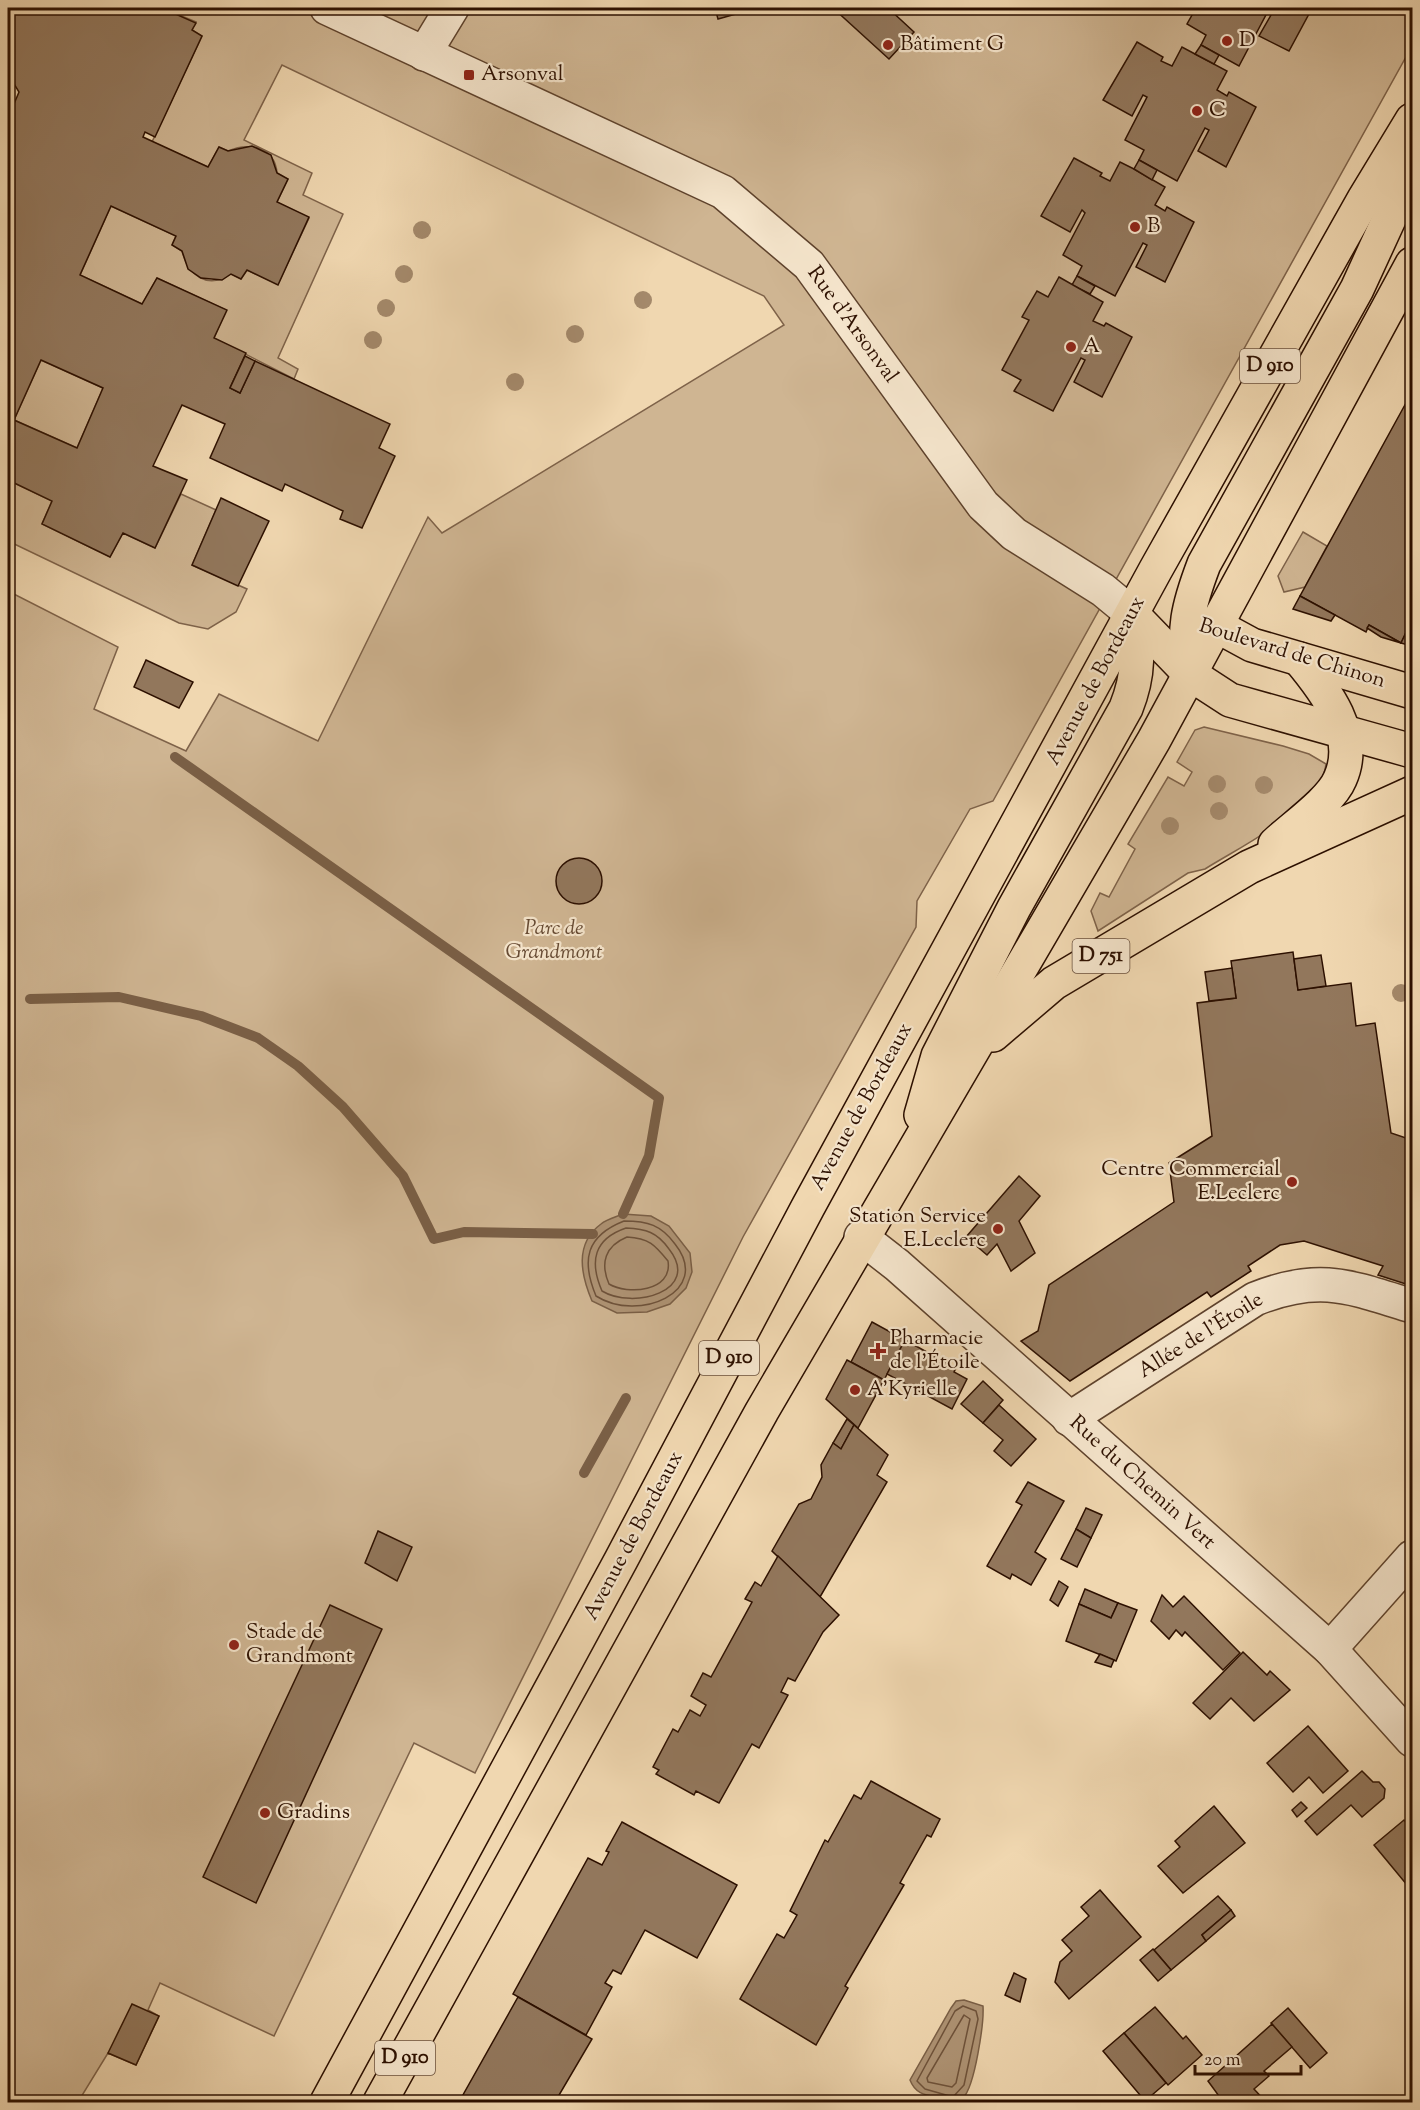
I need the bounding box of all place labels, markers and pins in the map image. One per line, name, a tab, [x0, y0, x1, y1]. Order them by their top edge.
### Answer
place label: D	[1239, 26, 1256, 56]
place label: Bâtiment G	[900, 30, 1004, 60]
marker: D	[1220, 34, 1234, 48]
marker: Bâtiment G	[881, 38, 895, 52]
place label: Arsonval	[481, 60, 564, 90]
marker: Arsonval	[462, 68, 476, 82]
place label: C	[1209, 96, 1226, 126]
marker: C	[1190, 104, 1204, 118]
place label: B	[1147, 212, 1160, 242]
marker: B	[1128, 220, 1142, 234]
place label: A	[1083, 332, 1100, 362]
marker: A	[1064, 340, 1078, 354]
place label: Centre Commercial E.Leclerc	[1101, 1155, 1280, 1209]
marker: Centre Commercial E.Leclerc	[1285, 1175, 1299, 1189]
place label: Station Service E.Leclerc	[849, 1202, 986, 1256]
marker: Station Service E.Leclerc	[991, 1222, 1005, 1236]
place label: Pharmacie de l'Étoile	[890, 1324, 983, 1378]
marker: Pharmacie de l'Étoile	[871, 1344, 885, 1358]
place label: A'Kyrielle	[867, 1375, 957, 1405]
marker: A'Kyrielle	[848, 1383, 862, 1397]
place label: Stade de Grandmont	[246, 1618, 353, 1672]
marker: Stade de Grandmont	[227, 1638, 241, 1652]
place label: Gradins	[277, 1798, 350, 1828]
marker: Gradins	[258, 1806, 272, 1820]

